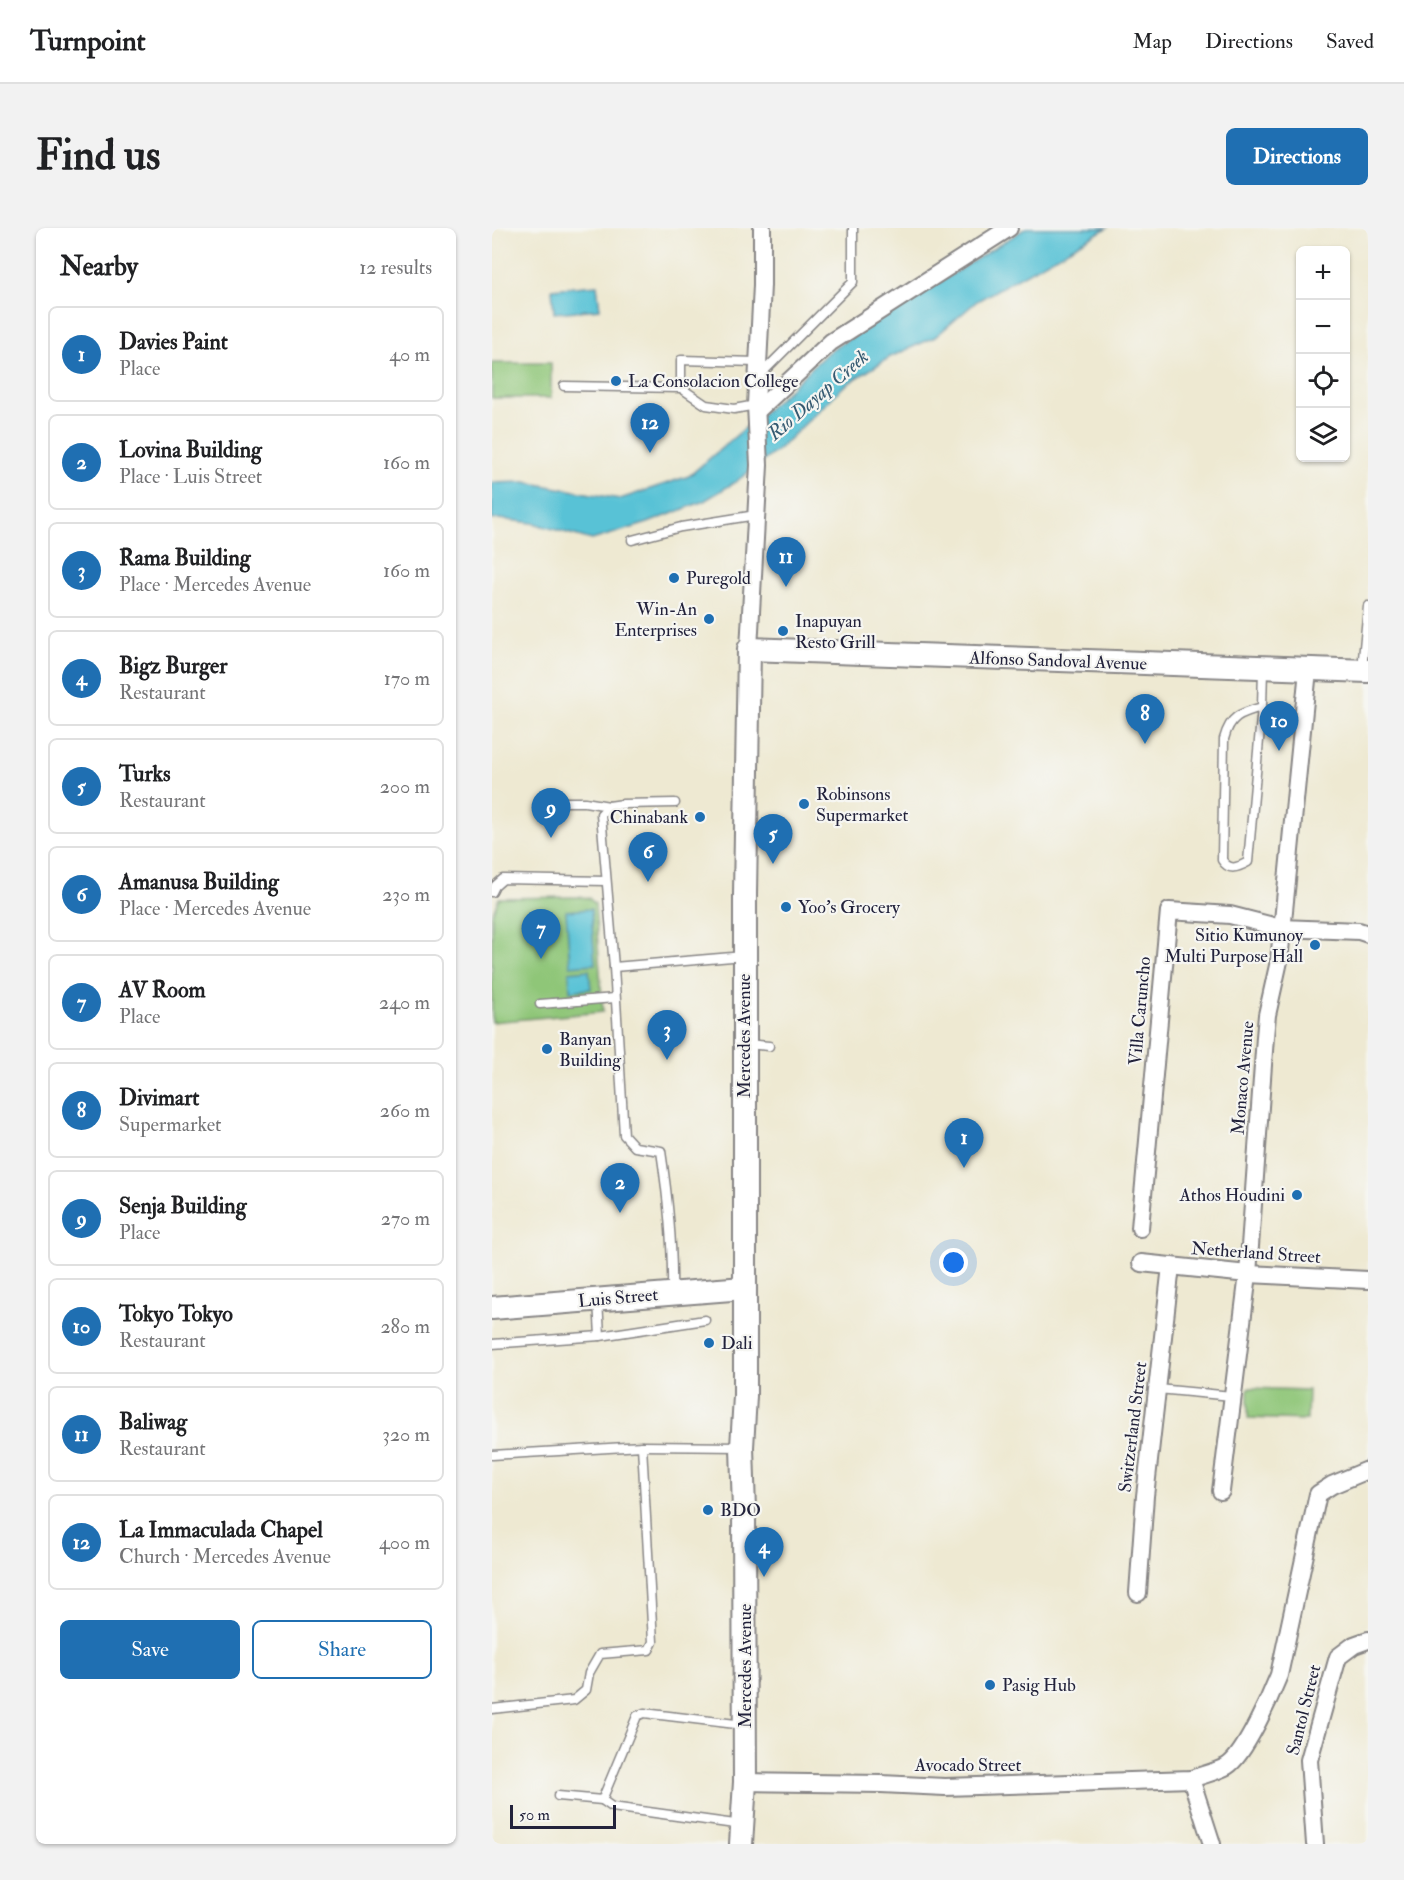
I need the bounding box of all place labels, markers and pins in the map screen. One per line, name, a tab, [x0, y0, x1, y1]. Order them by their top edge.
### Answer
place label: La Consolacion College	[628, 370, 799, 393]
marker: La Consolacion College	[609, 374, 623, 388]
pin: 12	[630, 404, 670, 453]
pin: 11	[766, 538, 806, 587]
place label: Puregold	[686, 567, 751, 590]
marker: Puregold	[667, 571, 681, 585]
place label: Win-An Enterprises	[614, 598, 697, 642]
place label: Inapuyan Resto Grill	[795, 610, 876, 654]
marker: Win-An Enterprises	[702, 612, 716, 626]
marker: Inapuyan Resto Grill	[776, 624, 790, 638]
pin: 8	[1126, 694, 1164, 744]
pin: 10	[1260, 702, 1298, 751]
place label: Robinsons Supermarket	[816, 783, 908, 827]
pin: 9	[532, 788, 570, 838]
marker: Robinsons Supermarket	[797, 797, 811, 811]
place label: Chinabank	[610, 806, 688, 829]
marker: Chinabank	[693, 810, 707, 824]
pin: 5	[754, 814, 792, 864]
pin: 6	[628, 832, 668, 882]
place label: Yoo's Grocery	[798, 896, 901, 919]
marker: Yoo's Grocery	[779, 900, 793, 914]
pin: 7	[521, 910, 560, 959]
place label: Sitio Kumunoy Multi Purpose Hall	[1164, 924, 1304, 968]
marker: Sitio Kumunoy Multi Purpose Hall	[1308, 938, 1322, 952]
pin: 3	[648, 1010, 687, 1060]
place label: Banyan Building	[559, 1028, 622, 1072]
marker: Banyan Building	[540, 1042, 554, 1056]
pin: 1	[944, 1118, 984, 1168]
pin: 2	[600, 1164, 640, 1213]
place label: Athos Houdini	[1178, 1184, 1285, 1207]
marker: Athos Houdini	[1290, 1188, 1304, 1202]
place label: Dali	[721, 1332, 753, 1355]
marker: Dali	[702, 1336, 716, 1350]
place label: BDO	[720, 1499, 761, 1522]
marker: BDO	[701, 1503, 715, 1517]
pin: 4	[744, 1528, 784, 1577]
place label: Pasig Hub	[1002, 1674, 1076, 1697]
marker: Pasig Hub	[983, 1678, 997, 1692]

